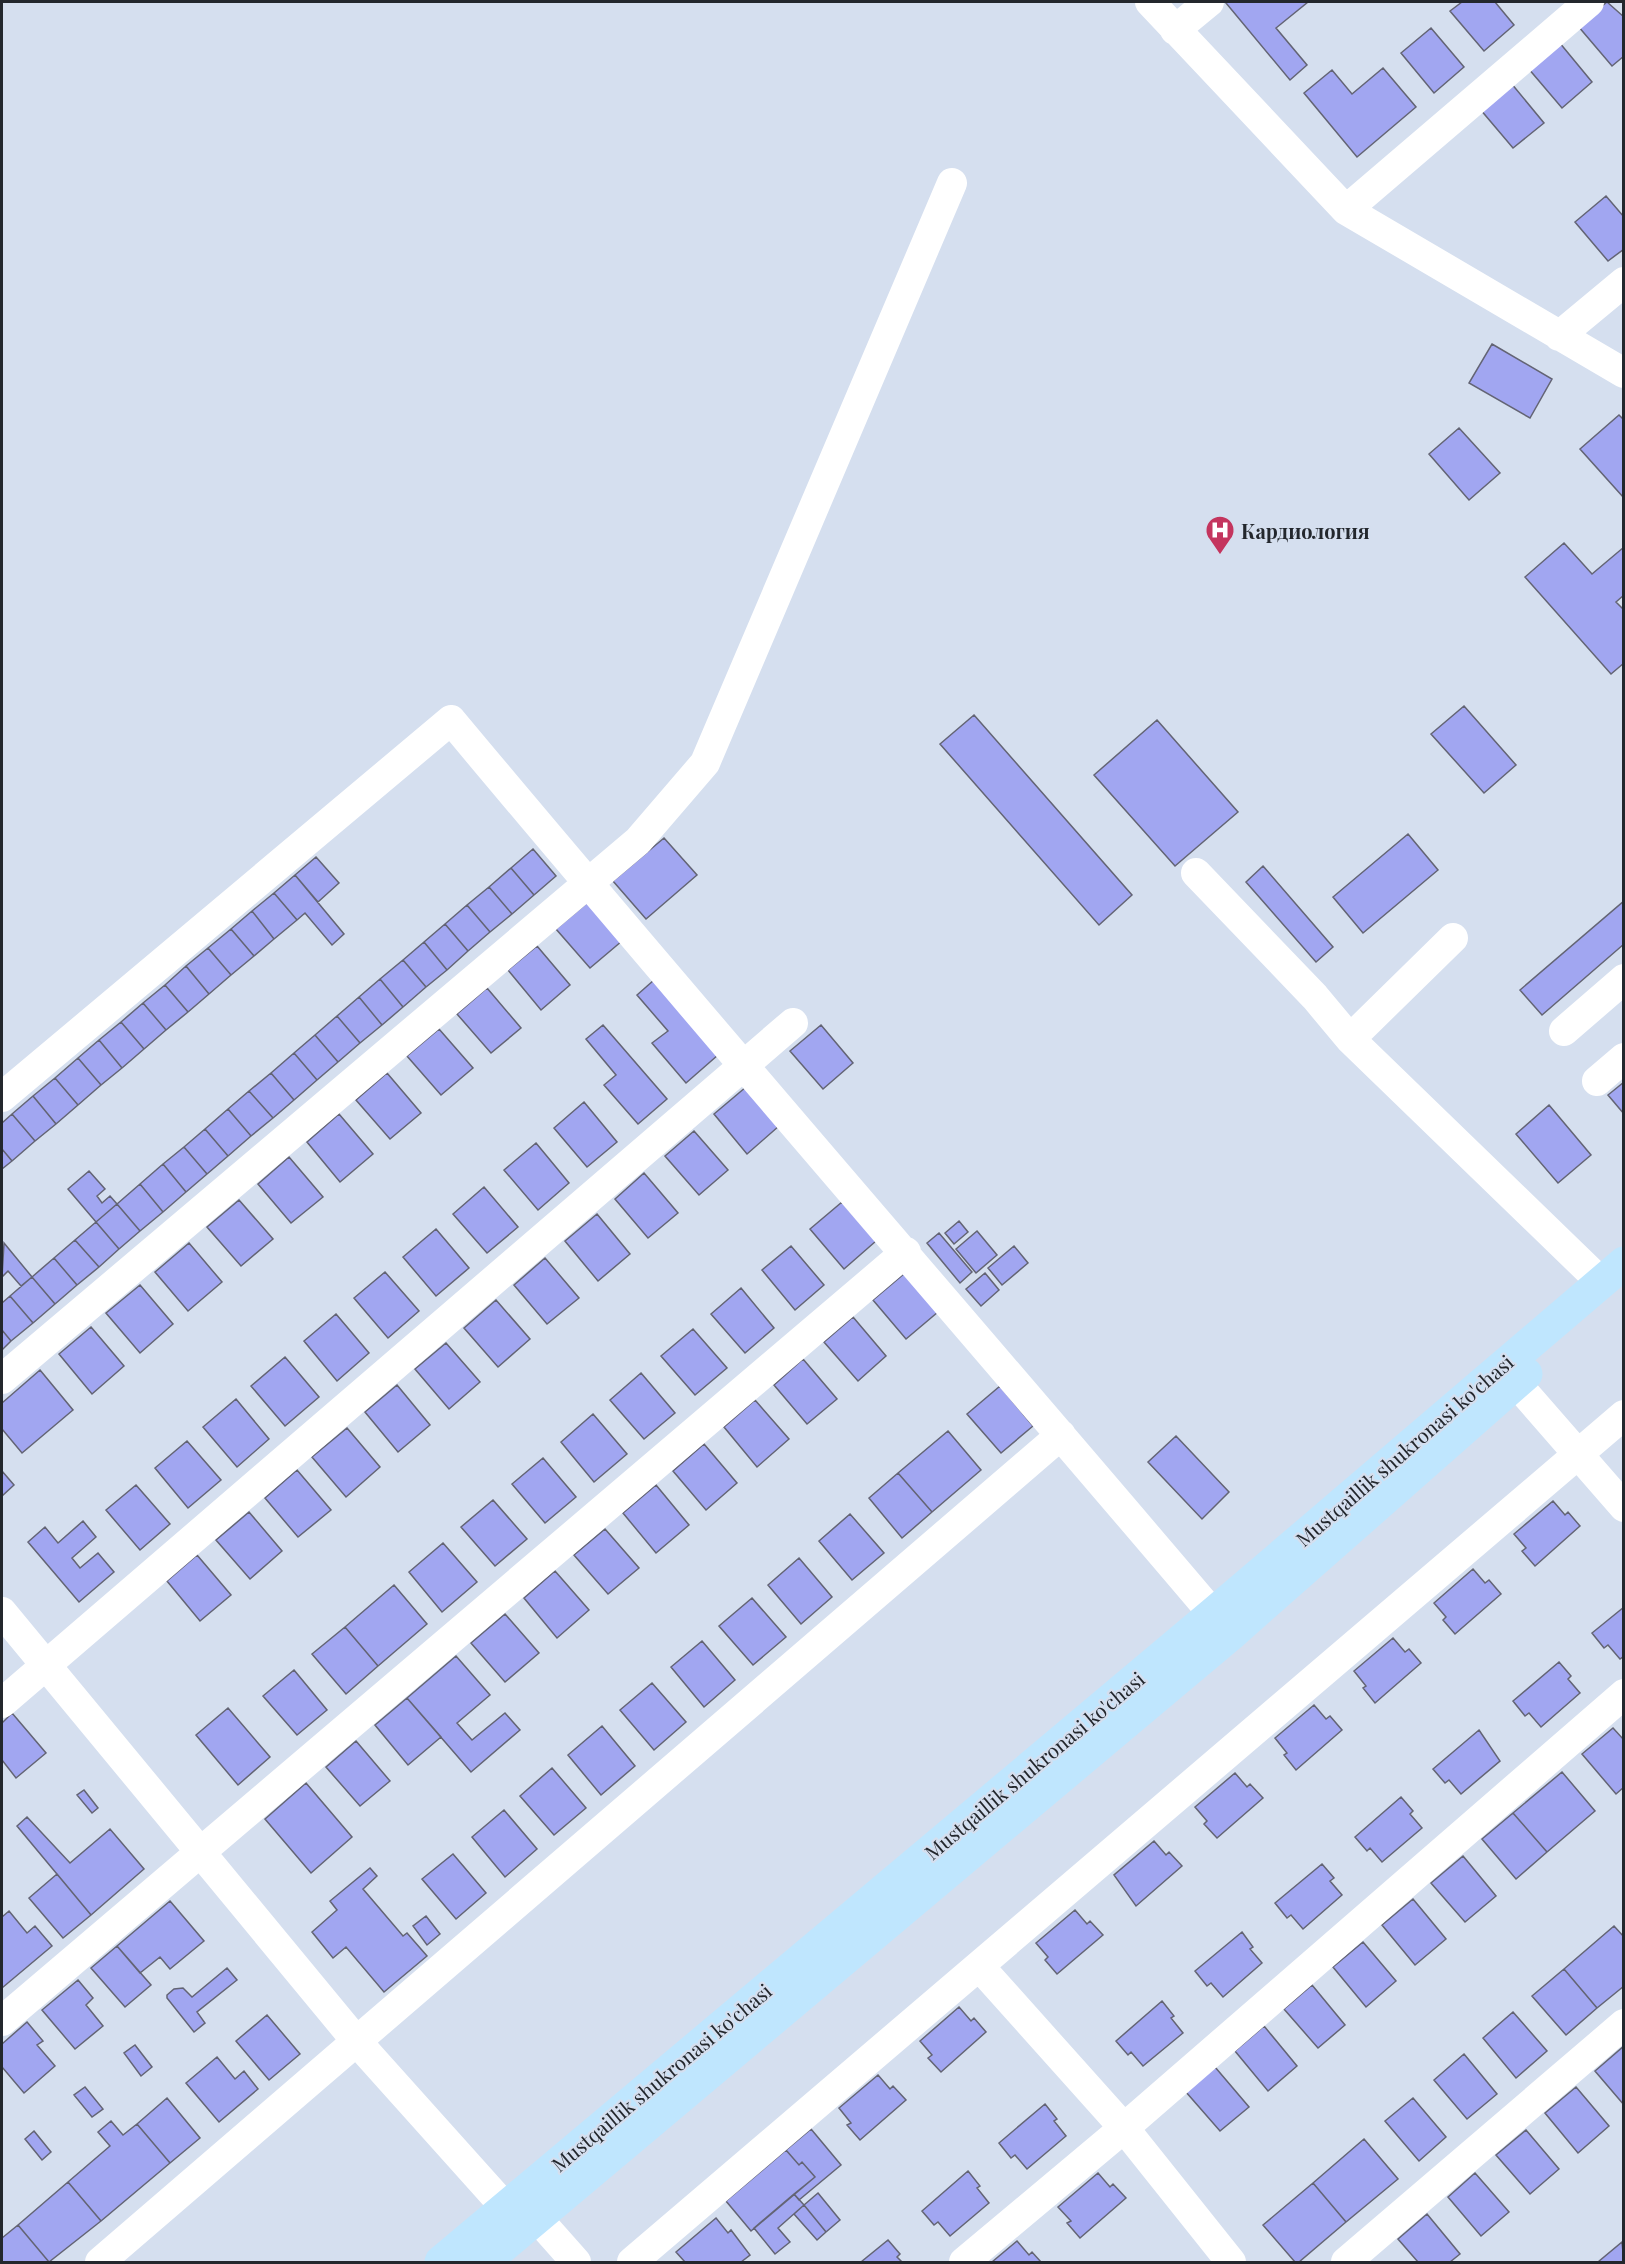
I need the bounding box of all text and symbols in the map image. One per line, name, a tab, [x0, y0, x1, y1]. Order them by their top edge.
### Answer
hospital icon: Кардиология	[1204, 514, 1236, 556]
place label: Кардиология	[1241, 517, 1370, 544]
street label: Mustqaillik shukronasi ko'chasi	[1290, 1348, 1518, 1552]
street label: Mustqaillik shukronasi ko'chasi	[918, 1665, 1150, 1865]
street label: Mustqaillik shukronasi ko'chasi	[545, 1977, 777, 2177]

